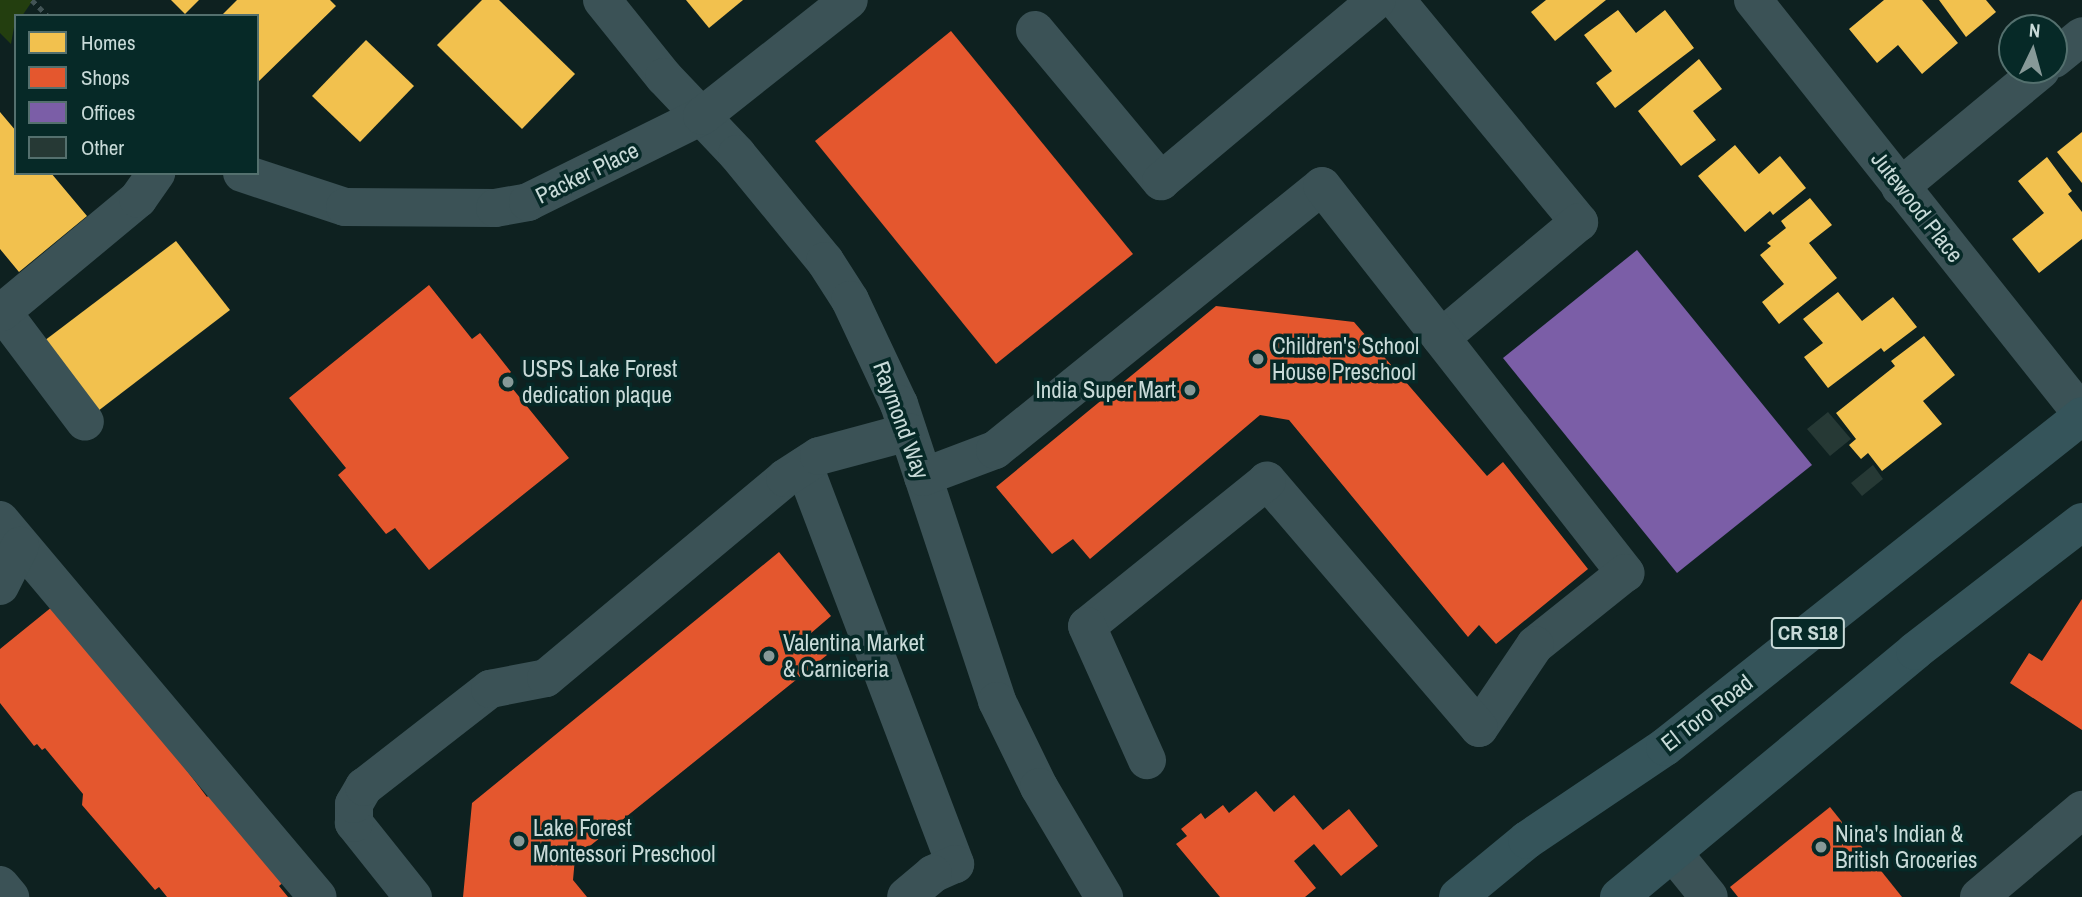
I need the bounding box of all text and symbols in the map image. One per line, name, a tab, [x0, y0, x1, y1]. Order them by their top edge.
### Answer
legend	[14, 14, 259, 175]
north arrow	[1998, 14, 2068, 84]
text: N	[2028, 17, 2041, 44]
text: Homes	[81, 28, 136, 57]
text: Shops	[81, 63, 130, 92]
text: Offices	[81, 98, 135, 127]
text: Other	[81, 133, 124, 162]
street label: Packer Place	[531, 136, 643, 210]
street label: Jutewood Place	[1865, 146, 1969, 268]
place label: Children's School House Preschool	[1272, 332, 1419, 386]
marker: Children's School House Preschool	[1250, 351, 1266, 367]
place label: USPS Lake Forest dedication plaque	[522, 355, 677, 409]
street label: Raymond Way	[867, 357, 935, 483]
marker: USPS Lake Forest dedication plaque	[500, 374, 516, 390]
place label: India Super Mart	[1036, 376, 1176, 404]
marker: India Super Mart	[1182, 382, 1198, 398]
road number: CR S18	[1770, 616, 1846, 650]
place label: Valentina Market & Carniceria	[783, 629, 924, 683]
marker: Valentina Market & Carniceria	[761, 648, 777, 664]
street label: El Toro Road	[1656, 669, 1758, 757]
place label: Lake Forest Montessori Preschool	[533, 814, 715, 868]
place label: Nina's Indian & British Groceries	[1835, 820, 1978, 874]
marker: Lake Forest Montessori Preschool	[511, 833, 527, 849]
marker: Nina's Indian & British Groceries	[1813, 839, 1829, 855]

